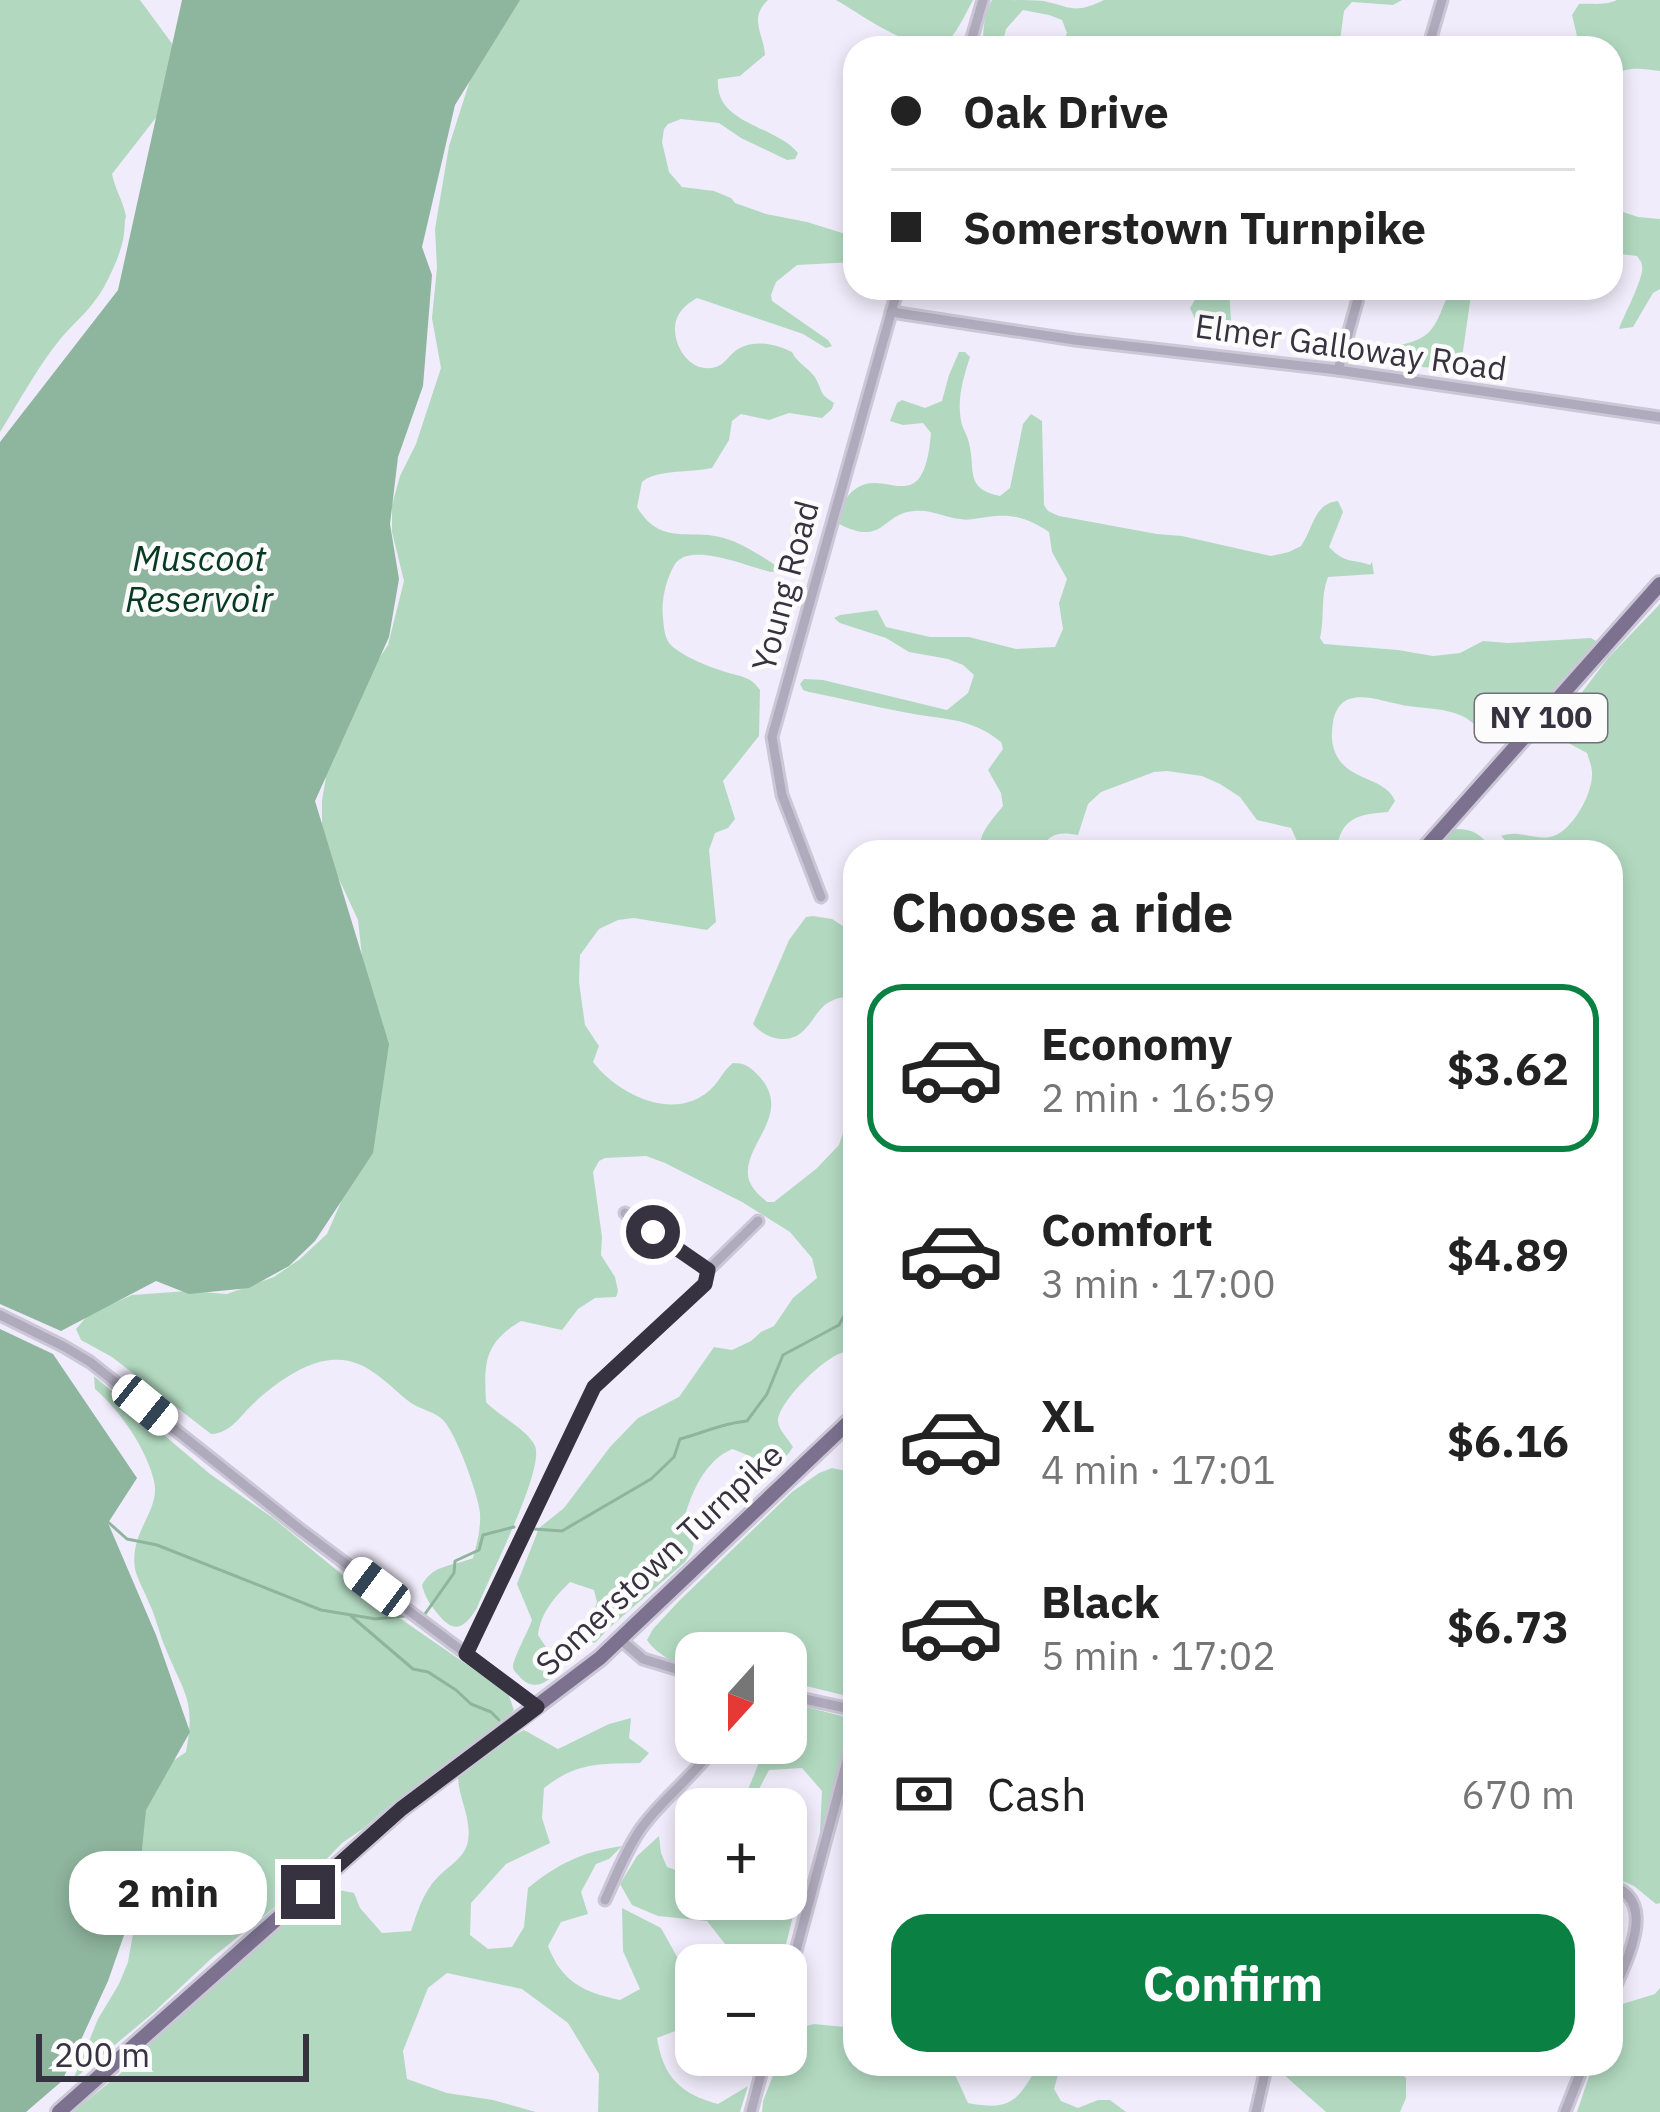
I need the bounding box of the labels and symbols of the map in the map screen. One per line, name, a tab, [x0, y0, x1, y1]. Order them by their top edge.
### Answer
street label: Elmer Galloway Road	[1192, 303, 1510, 390]
street label: Young Road	[741, 496, 828, 676]
water label: Muscoot Reservoir	[125, 534, 274, 622]
road number: NY 100	[1475, 694, 1607, 742]
route start	[626, 1205, 680, 1259]
car	[106, 1368, 184, 1442]
street label: Somerstown Turnpike	[526, 1433, 792, 1685]
car	[337, 1551, 417, 1623]
north arrow	[675, 1632, 807, 1764]
callout: 2 min	[68, 1850, 266, 1934]
route end	[281, 1865, 335, 1919]
scale bar	[36, 2028, 309, 2081]

